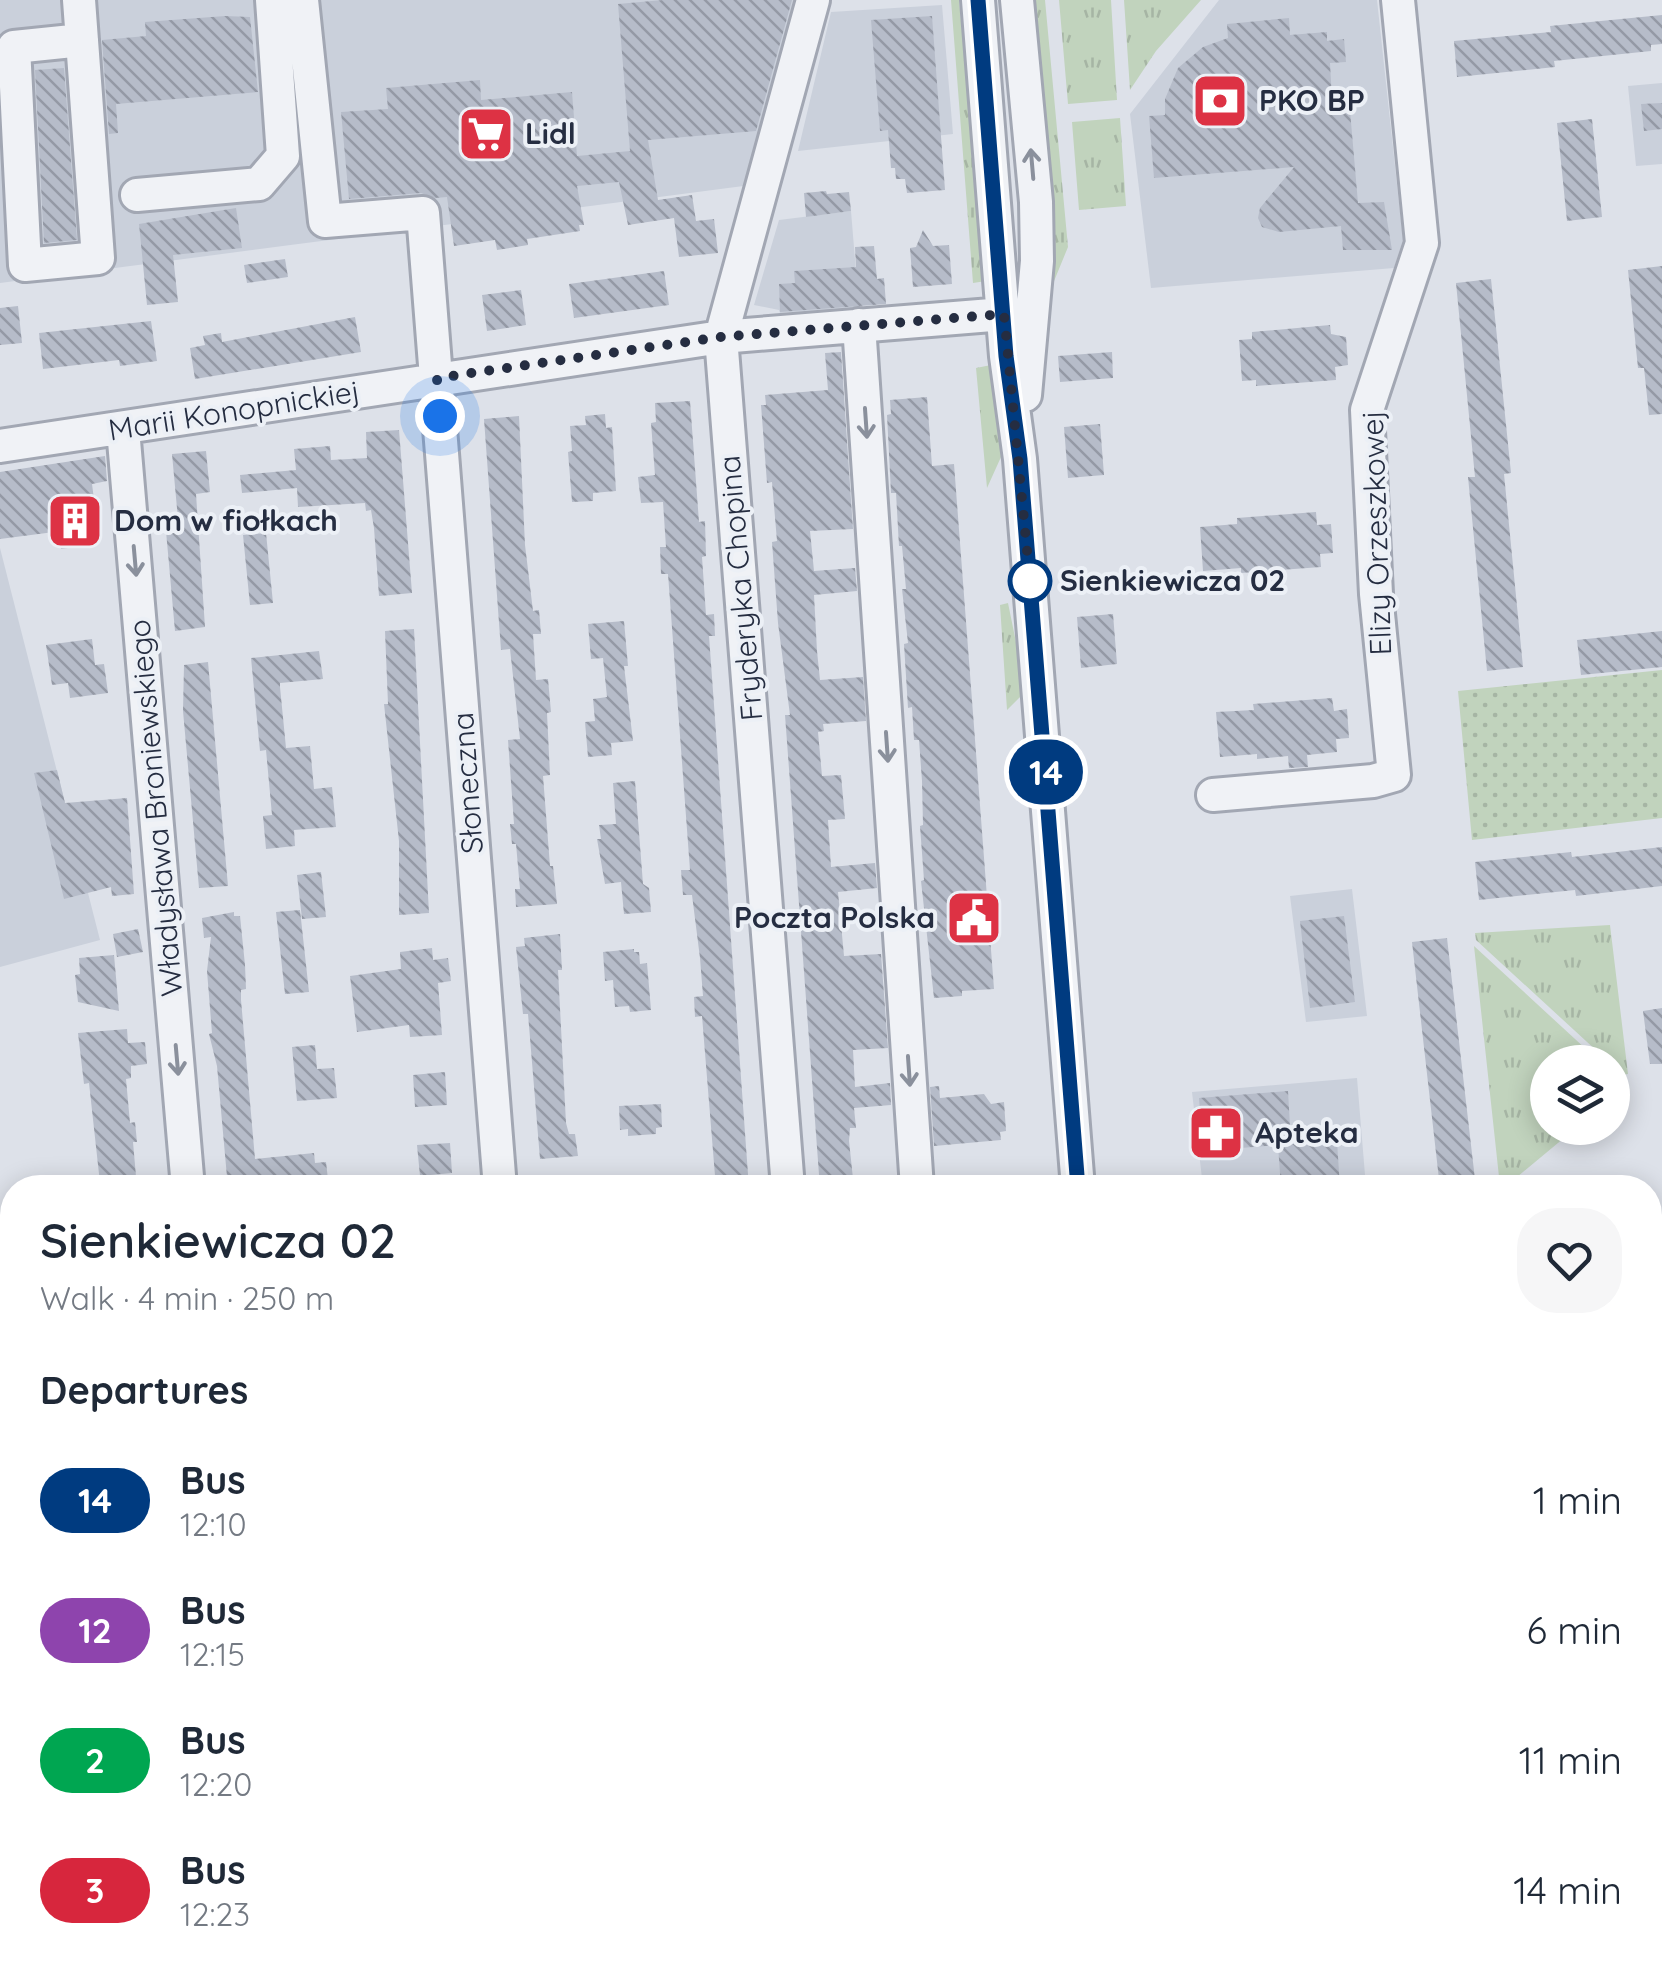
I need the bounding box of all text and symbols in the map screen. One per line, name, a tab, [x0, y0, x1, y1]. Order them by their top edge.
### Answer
bank icon: PKO BP	[1190, 71, 1250, 131]
place label: PKO BP	[1259, 81, 1365, 119]
supermarket icon: Lidl	[456, 104, 516, 164]
place label: Lidl	[525, 114, 576, 152]
one-way arrow	[1023, 149, 1042, 181]
street label: Marii Konopnickiej	[106, 371, 362, 449]
your location	[415, 391, 465, 441]
one-way arrow	[857, 406, 876, 438]
street label: Elizy Orzeszkowej	[1353, 410, 1399, 656]
street label: Fryderyka Chopina	[709, 454, 771, 722]
building icon: Dom w fiołkach	[45, 491, 105, 551]
place label: Dom w fiołkach	[114, 501, 338, 539]
one-way arrow	[125, 545, 144, 577]
marker: Sienkiewicza 02	[1009, 560, 1051, 602]
place label: Sienkiewicza 02	[1060, 561, 1285, 599]
street label: Władysława Broniewskiego	[120, 618, 190, 998]
street label: Słoneczna	[443, 711, 491, 855]
one-way arrow	[878, 730, 897, 762]
line badge: 14	[1001, 740, 1091, 804]
text: 14	[1029, 750, 1063, 794]
public building icon: Poczta Polska	[944, 888, 1004, 948]
place label: Poczta Polska	[734, 898, 935, 936]
one-way arrow	[167, 1043, 186, 1075]
map controls	[1530, 1045, 1630, 1145]
button: layers	[1530, 1045, 1630, 1145]
one-way arrow	[900, 1055, 919, 1087]
pharmacy icon: Apteka	[1186, 1103, 1246, 1163]
place label: Apteka	[1255, 1113, 1359, 1151]
button: heart	[1517, 1208, 1622, 1313]
text: Sienkiewicza 02	[40, 1210, 396, 1270]
text: Walk · 4 min · 250 m	[40, 1278, 334, 1318]
text: Departures	[40, 1366, 248, 1414]
text: Bus	[180, 1456, 246, 1504]
text: 1 min	[1533, 1476, 1622, 1524]
text: 14	[78, 1478, 112, 1522]
text: 12:10	[180, 1504, 246, 1544]
text: Bus	[180, 1586, 246, 1634]
text: 6 min	[1526, 1606, 1622, 1654]
text: 12	[78, 1608, 112, 1652]
text: 12:15	[180, 1634, 245, 1674]
text: Bus	[180, 1716, 246, 1764]
text: 11 min	[1519, 1736, 1622, 1784]
text: 2	[85, 1738, 105, 1782]
text: 12:20	[180, 1764, 252, 1804]
text: Bus	[180, 1846, 246, 1894]
text: 14 min	[1513, 1866, 1622, 1914]
text: 3	[86, 1868, 104, 1912]
text: 12:23	[180, 1894, 250, 1934]

